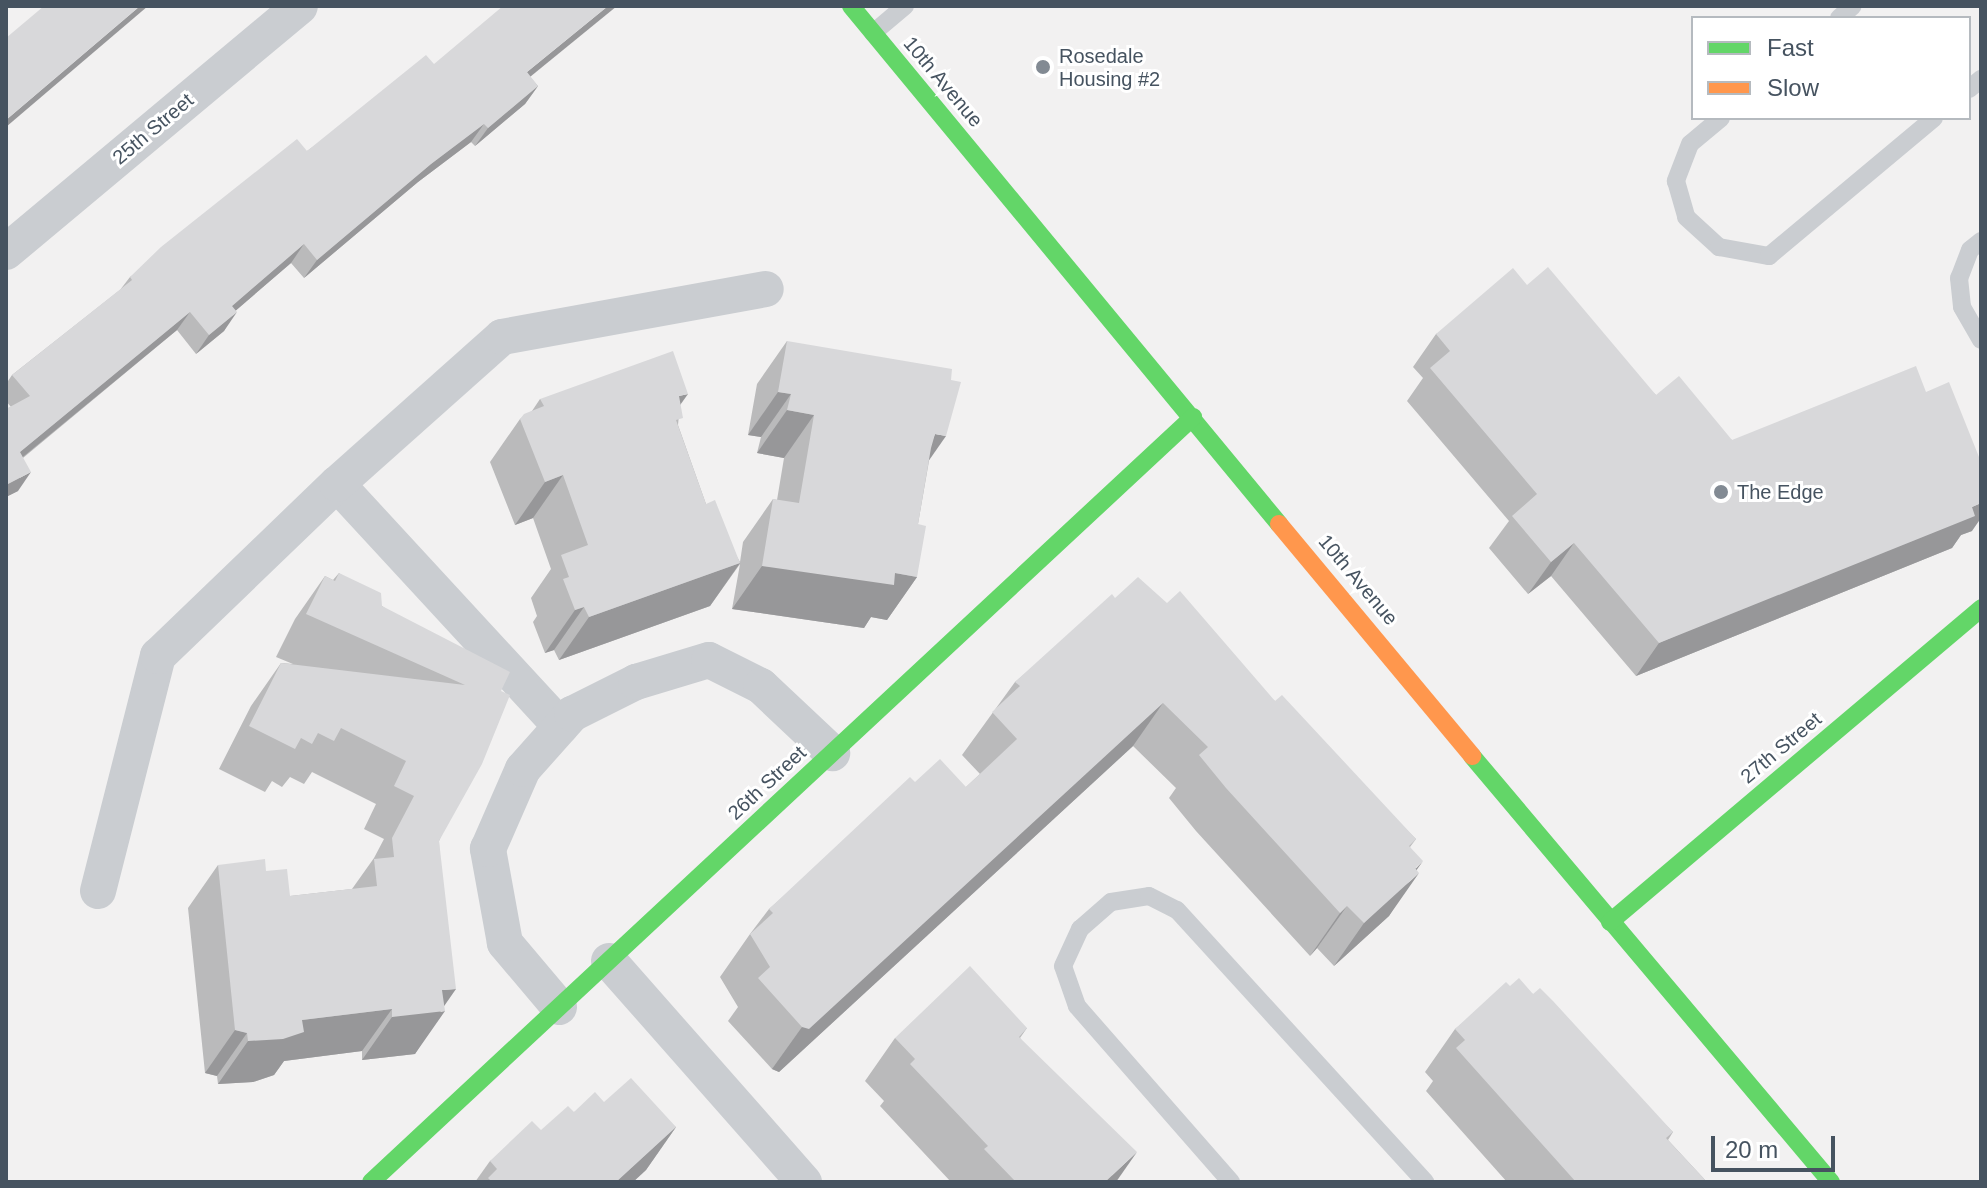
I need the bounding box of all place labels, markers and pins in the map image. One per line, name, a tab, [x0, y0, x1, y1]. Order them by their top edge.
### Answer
place label: Rosedale Housing #2	[1059, 44, 1160, 91]
marker: Rosedale Housing #2	[1034, 58, 1052, 76]
place label: The Edge	[1737, 480, 1824, 504]
marker: The Edge	[1712, 483, 1730, 501]

